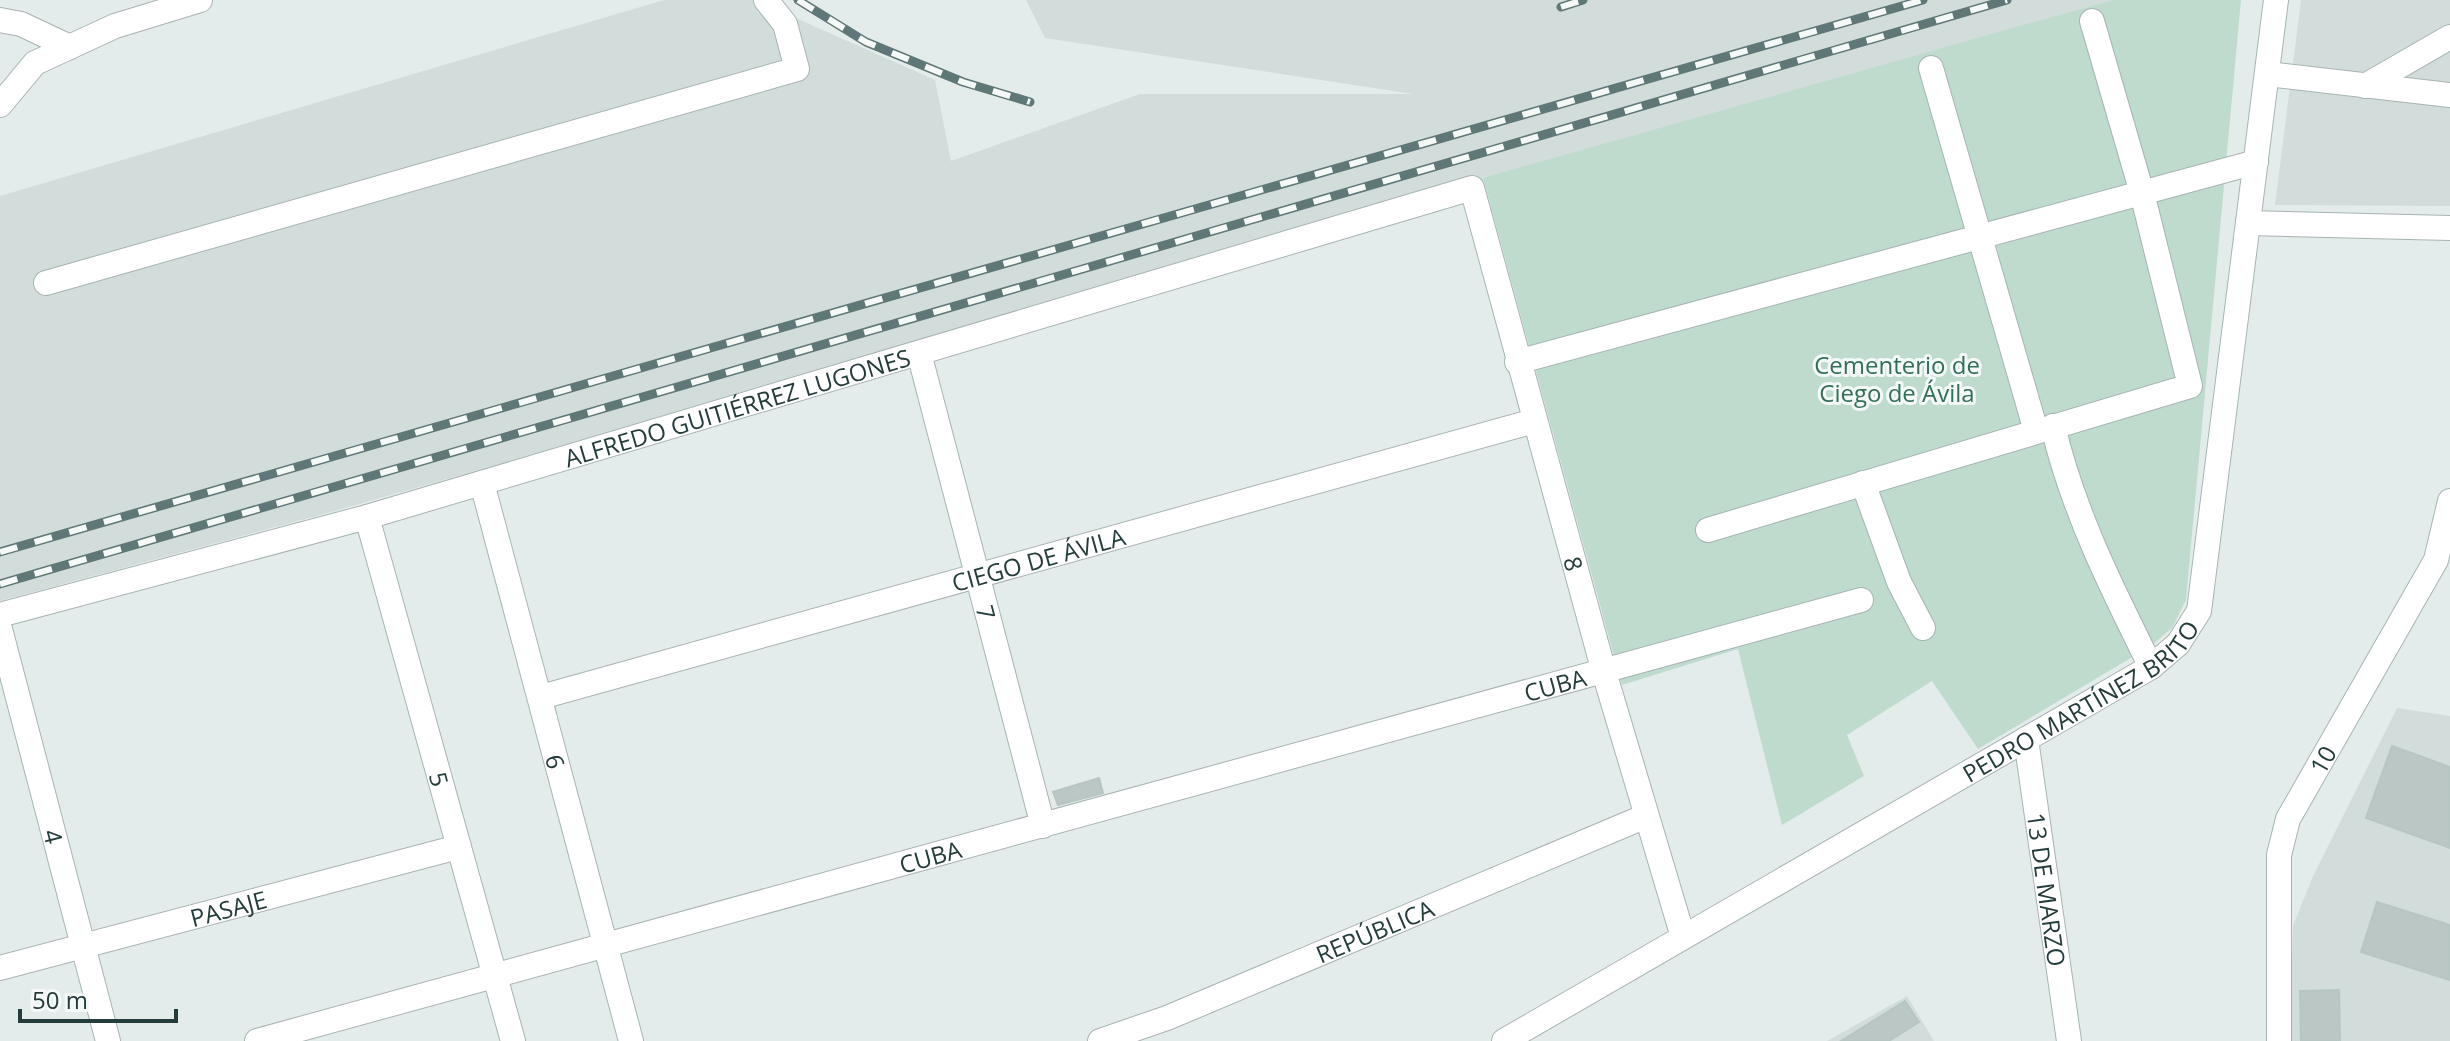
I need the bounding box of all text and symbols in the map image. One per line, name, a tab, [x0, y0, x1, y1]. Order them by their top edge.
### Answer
street label: ALFREDO GUITIÉRREZ LUGONES	[560, 340, 914, 474]
park label: Cementerio de Ciego de Ávila	[1814, 348, 1980, 409]
street label: CIEGO DE ÁVILA	[948, 519, 1129, 599]
street label: 8	[1557, 553, 1592, 574]
street label: 7	[969, 601, 1005, 623]
street label: PEDRO MARTÍNEZ BRITO	[1956, 614, 2206, 789]
street label: CUBA	[1520, 660, 1591, 708]
street label: 10	[2301, 739, 2343, 779]
street label: 6	[539, 750, 574, 772]
street label: 5	[422, 768, 458, 790]
street label: 13 DE MARZO	[2020, 811, 2075, 968]
street label: 4	[37, 825, 72, 847]
street label: CUBA	[895, 831, 966, 880]
street label: PASAJE	[186, 882, 270, 934]
street label: REPÚBLICA	[1310, 891, 1439, 970]
scale bar	[20, 973, 176, 1023]
text: 50 m	[32, 983, 88, 1016]

